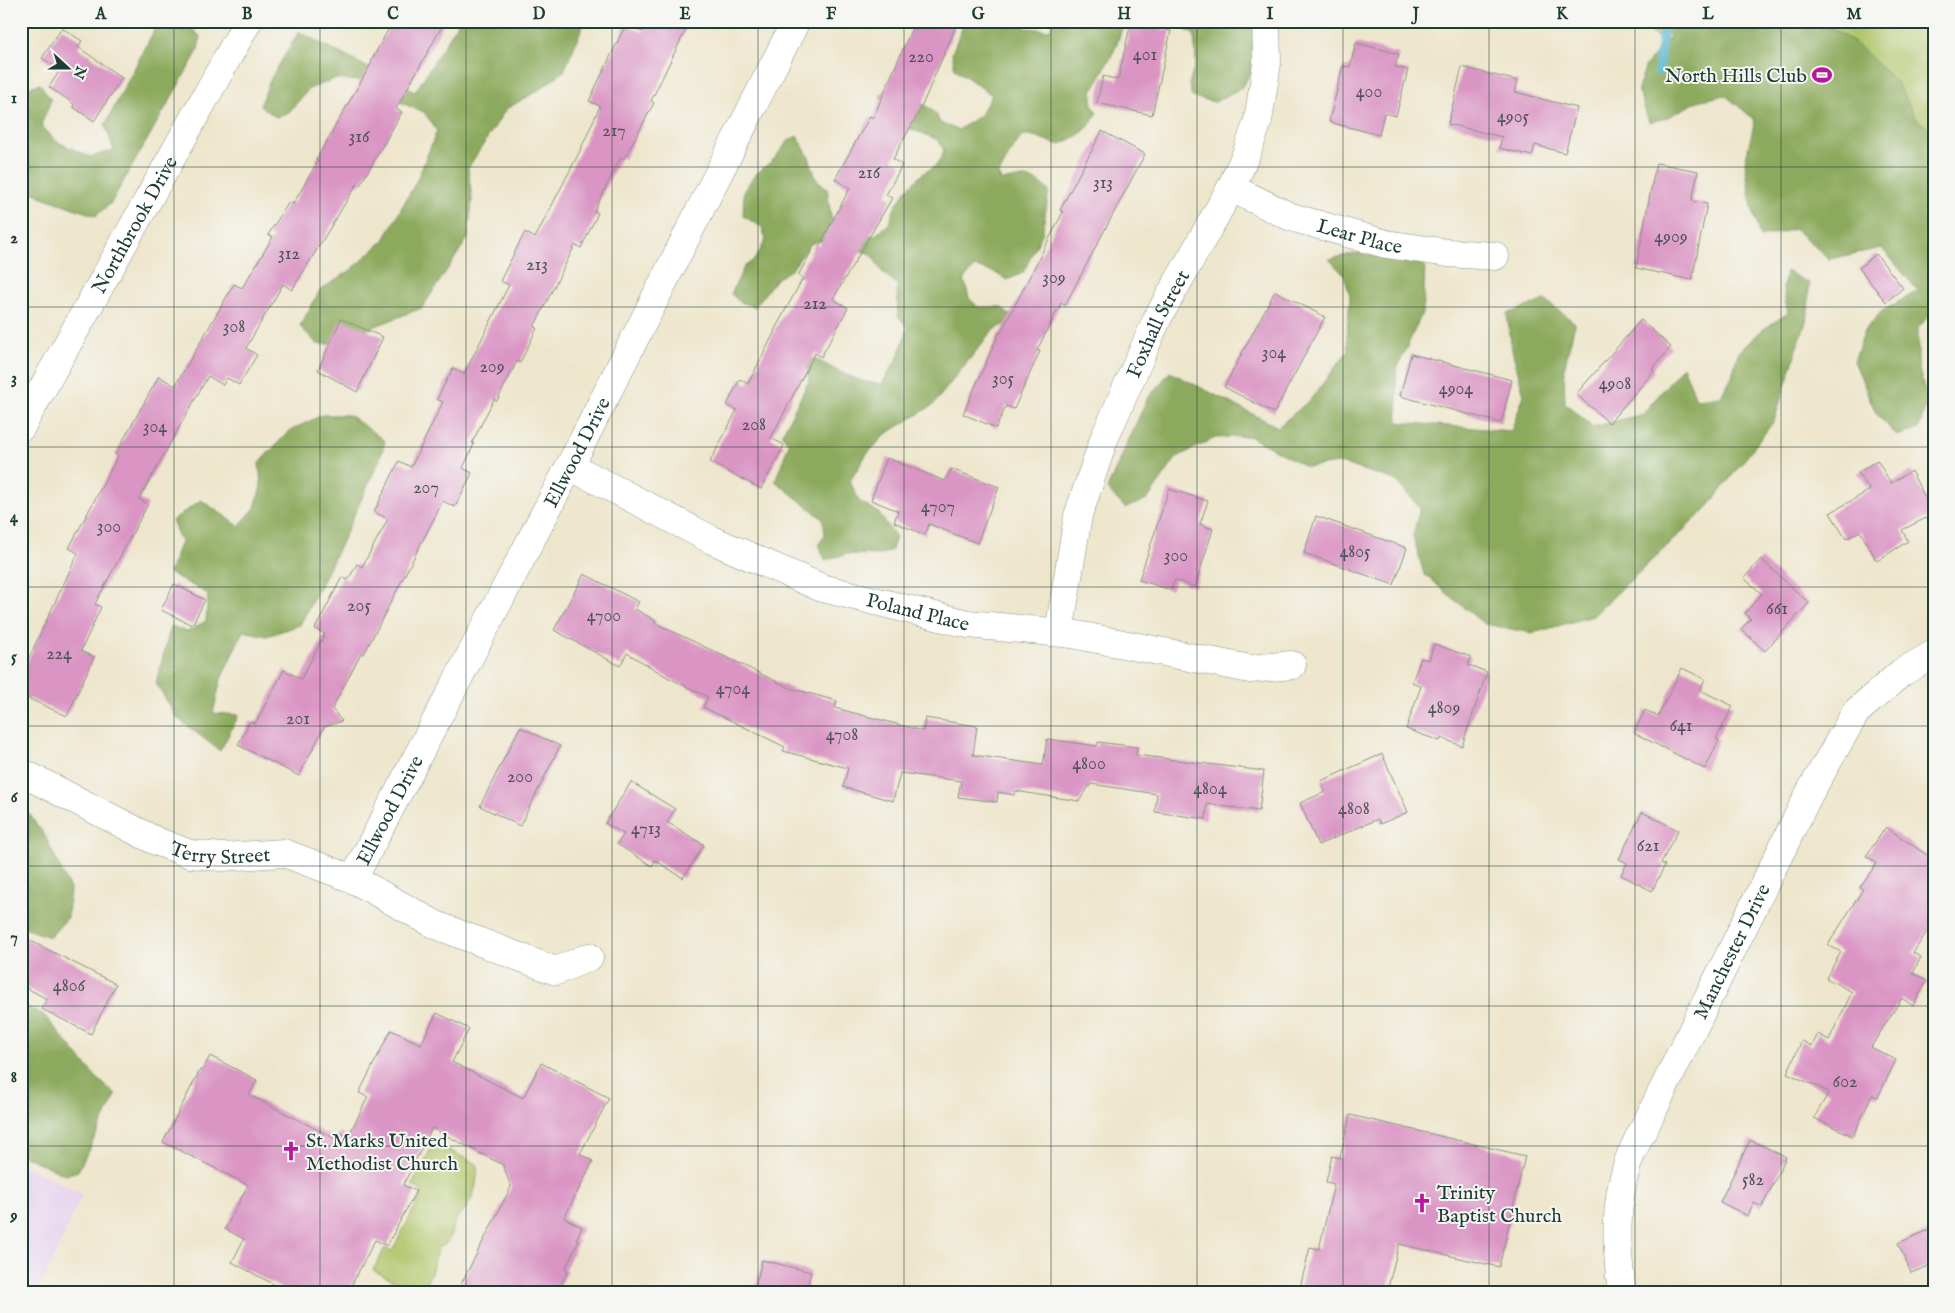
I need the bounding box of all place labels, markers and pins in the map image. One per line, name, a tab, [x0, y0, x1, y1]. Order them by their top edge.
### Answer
place label: North Hills Club	[1665, 64, 1807, 89]
sports icon: North Hills Club	[1811, 64, 1833, 86]
place label: St. Marks United Methodist Church	[306, 1129, 458, 1177]
church icon: St. Marks United Methodist Church	[280, 1140, 302, 1162]
place label: Trinity Baptist Church	[1437, 1181, 1562, 1229]
church icon: Trinity Baptist Church	[1411, 1192, 1433, 1214]

